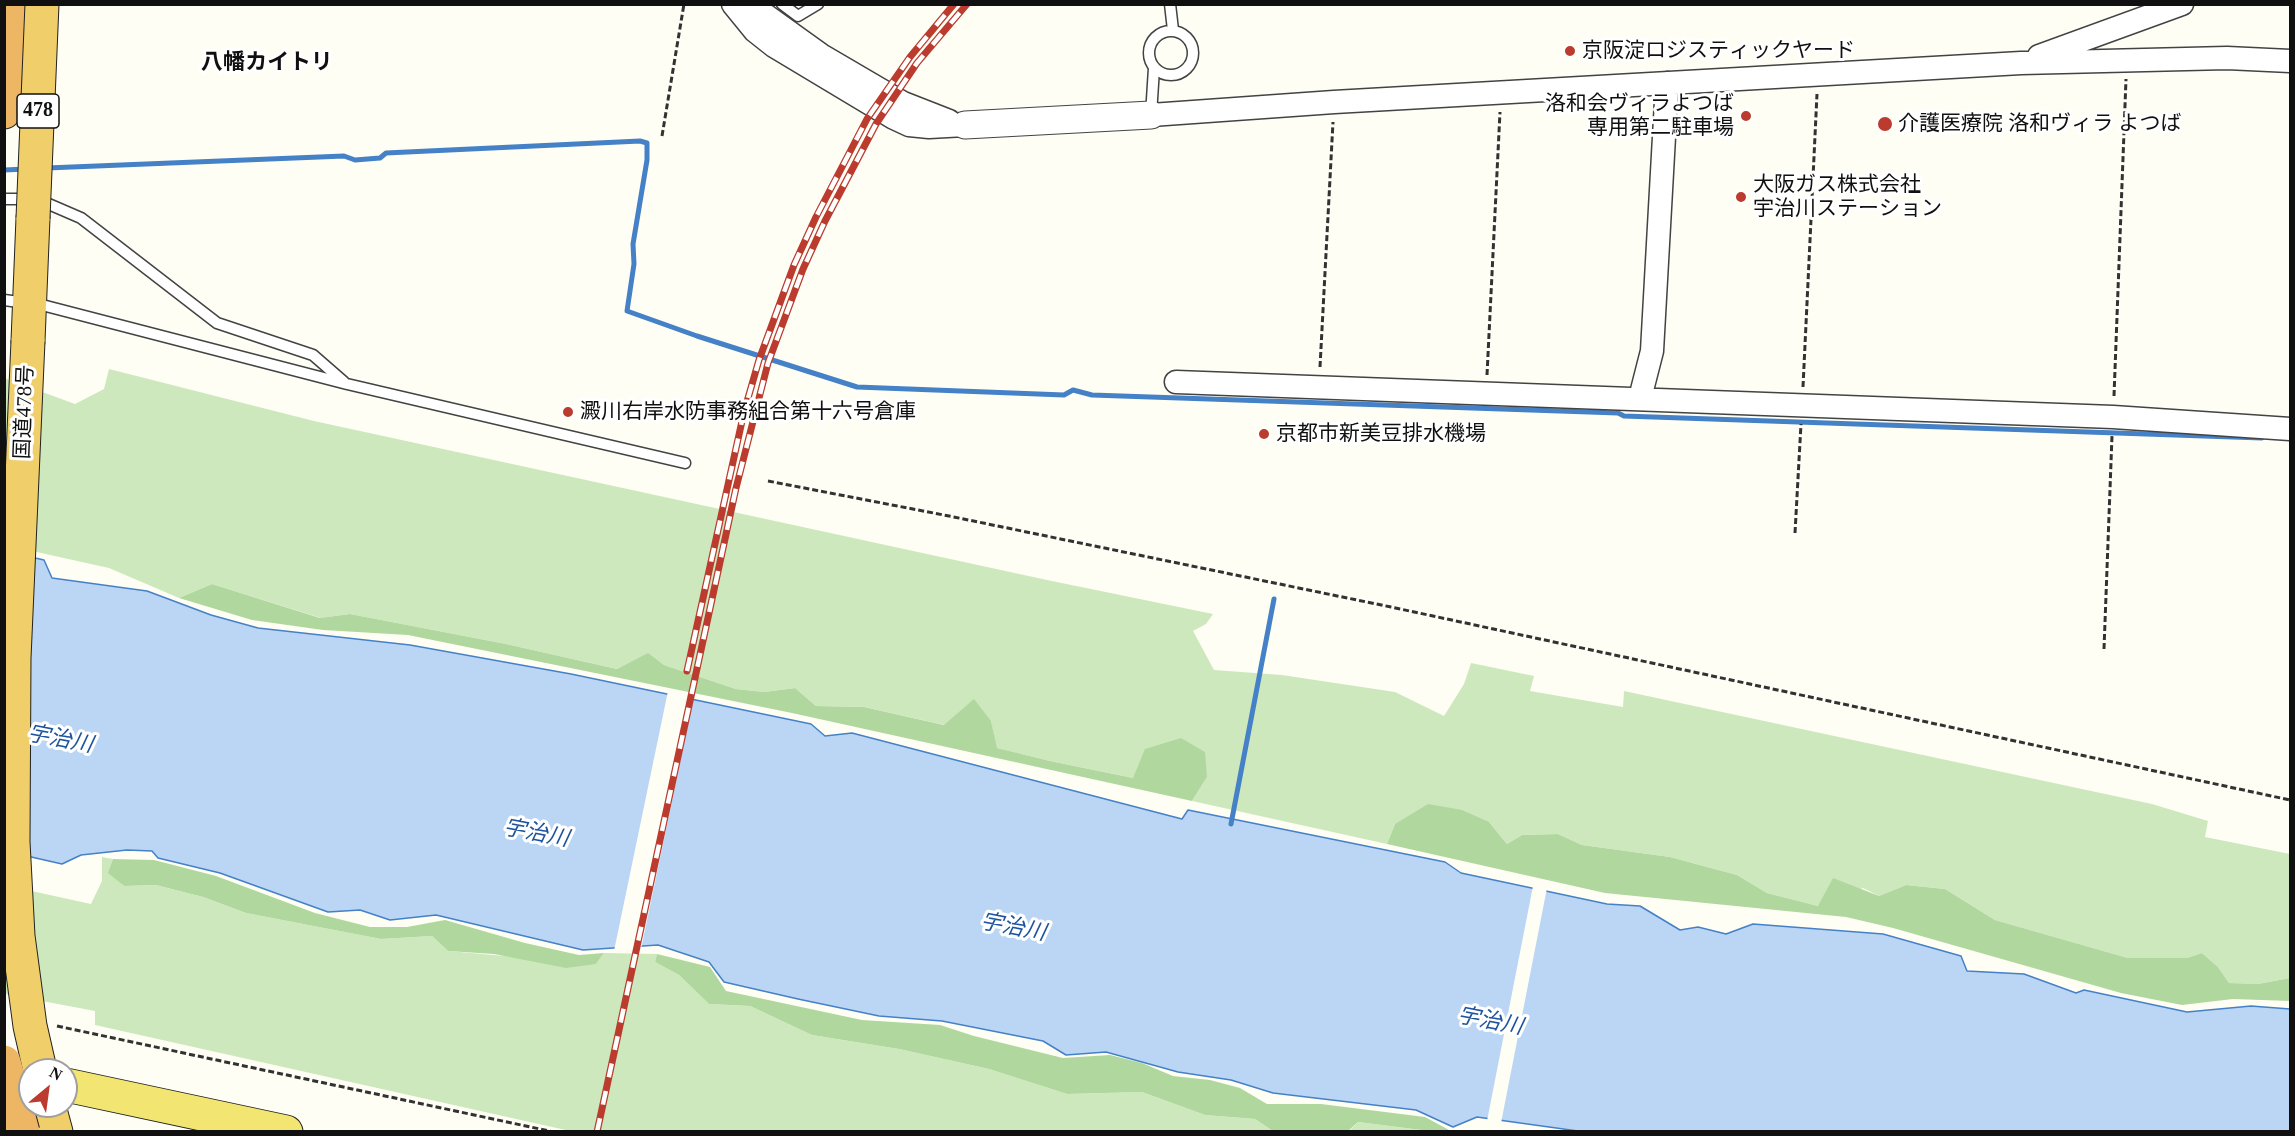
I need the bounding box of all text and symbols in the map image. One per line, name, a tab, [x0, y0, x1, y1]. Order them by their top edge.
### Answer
place label: 京阪淀ロジスティックヤード	[1582, 38, 1855, 64]
marker: 京阪淀ロジスティックヤード	[1563, 44, 1577, 58]
district label: 八幡カイトリ	[201, 50, 333, 76]
place label: 洛和会ヴィラよつば 専用第二駐車場	[1545, 91, 1734, 141]
road number: 478	[17, 94, 59, 128]
marker: 洛和会ヴィラよつば 専用第二駐車場	[1739, 109, 1753, 123]
place label: 介護医療院 洛和ヴィラ よつば	[1898, 111, 2181, 137]
marker: 介護医療院 洛和ヴィラ よつば	[1876, 115, 1894, 133]
place label: 大阪ガス株式会社 宇治川ステーション	[1753, 172, 1942, 222]
marker: 大阪ガス株式会社 宇治川ステーション	[1734, 190, 1748, 204]
street label: 国道478号	[11, 364, 39, 460]
place label: 澱川右岸水防事務組合第十六号倉庫	[580, 399, 916, 425]
marker: 澱川右岸水防事務組合第十六号倉庫	[561, 405, 575, 419]
place label: 京都市新美豆排水機場	[1276, 421, 1486, 447]
marker: 京都市新美豆排水機場	[1257, 427, 1271, 441]
water label: 宇治川	[25, 721, 95, 759]
water label: 宇治川	[501, 815, 571, 853]
water label: 宇治川	[978, 909, 1048, 947]
water label: 宇治川	[1455, 1003, 1525, 1041]
north arrow	[18, 1058, 78, 1118]
text: N	[47, 1063, 65, 1084]

